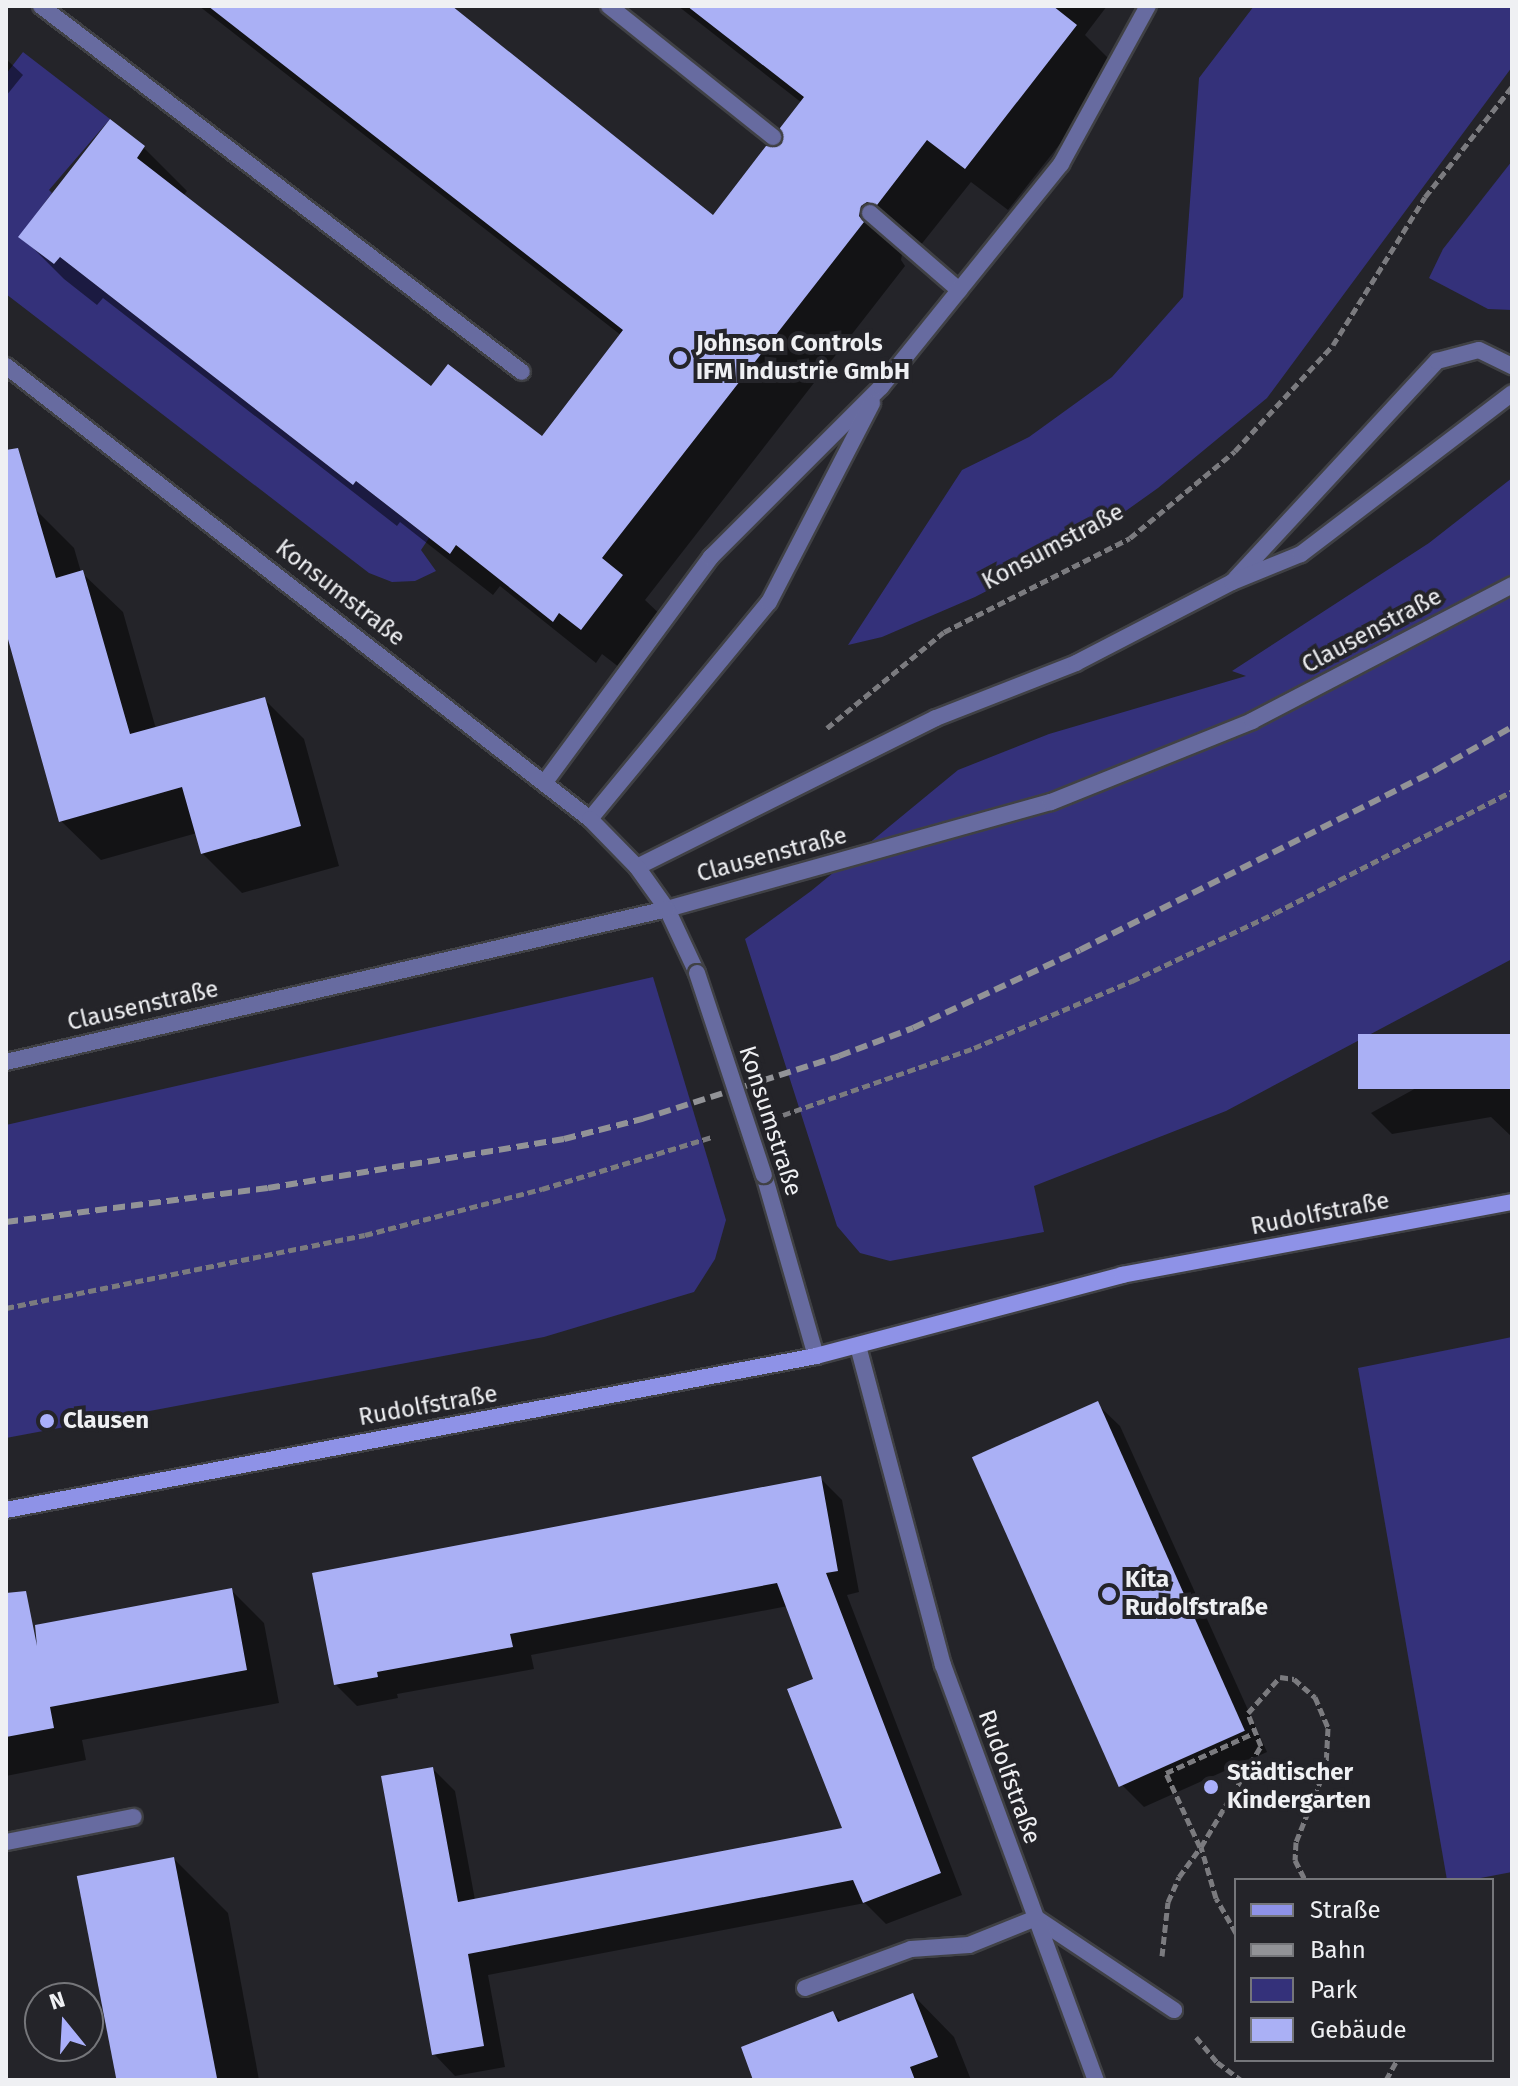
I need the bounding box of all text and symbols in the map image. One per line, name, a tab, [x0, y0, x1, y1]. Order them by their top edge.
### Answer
place label: Johnson Controls IFM Industrie GmbH	[696, 330, 910, 386]
marker: Johnson Controls IFM Industrie GmbH	[671, 349, 689, 367]
street label: Konsumstraße	[977, 498, 1129, 596]
street label: Konsumstraße	[270, 534, 410, 652]
street label: Clausenstraße	[1297, 582, 1447, 680]
street label: Clausenstraße	[694, 821, 850, 889]
street label: Clausenstraße	[65, 975, 221, 1037]
street label: Konsumstraße	[732, 1042, 808, 1200]
street label: Rudolfstraße	[1248, 1186, 1392, 1242]
street label: Rudolfstraße	[356, 1380, 500, 1432]
place label: Clausen	[63, 1407, 149, 1435]
marker: Clausen	[38, 1412, 56, 1430]
place label: Kita Rudolfstraße	[1125, 1566, 1268, 1622]
marker: Kita Rudolfstraße	[1100, 1585, 1118, 1603]
street label: Rudolfstraße	[971, 1706, 1047, 1848]
place label: Städtischer Kindergarten	[1227, 1759, 1371, 1815]
marker: Städtischer Kindergarten	[1202, 1778, 1220, 1796]
legend	[1234, 1878, 1494, 2062]
text: Straße	[1310, 1896, 1381, 1924]
text: Bahn	[1310, 1936, 1366, 1964]
text: Park	[1310, 1976, 1357, 2004]
north arrow	[24, 1982, 104, 2062]
text: N	[46, 1986, 68, 2016]
text: Gebäude	[1310, 2016, 1407, 2044]

